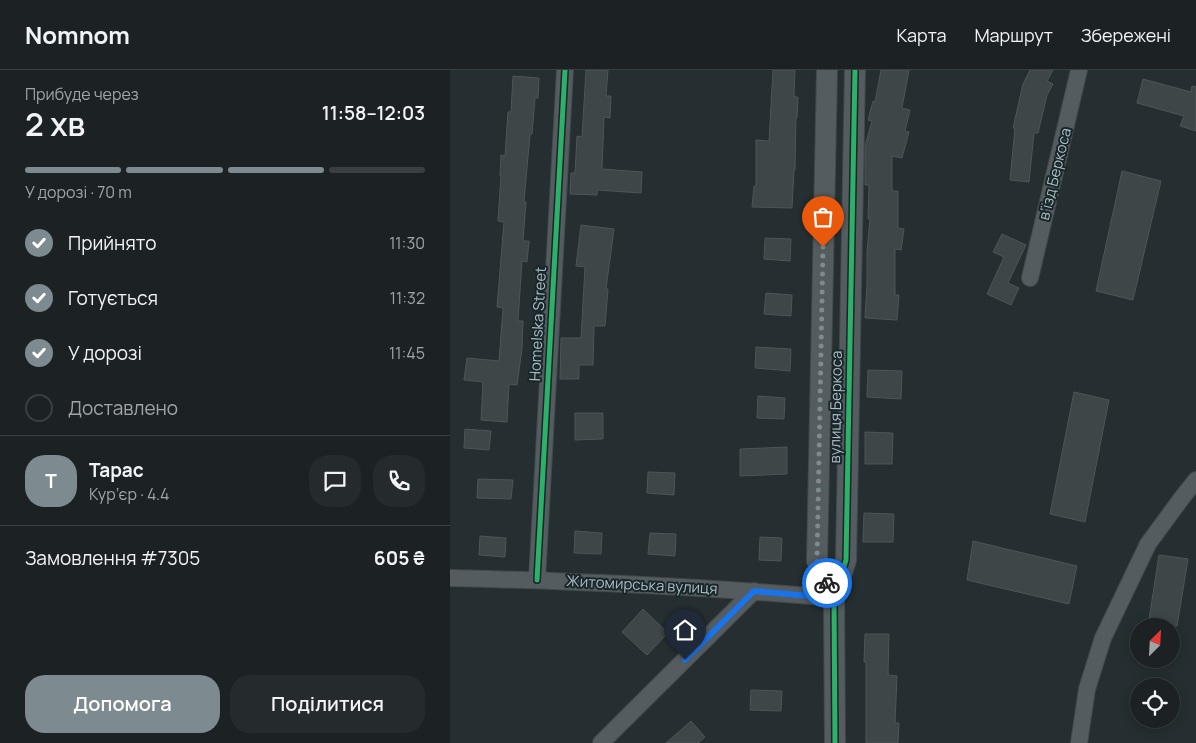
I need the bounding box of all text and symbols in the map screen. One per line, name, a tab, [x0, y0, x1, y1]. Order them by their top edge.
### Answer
text: Nomnom	[25, 18, 130, 51]
text: Карта	[896, 23, 946, 47]
text: Маршрут	[974, 23, 1053, 47]
text: Збережені	[1081, 23, 1171, 47]
text: Прибуде через	[25, 83, 139, 105]
text: 11:58–12:03	[322, 100, 425, 126]
text: 2 хв	[25, 102, 85, 146]
street label: в’їзд Беркоса	[1033, 126, 1076, 222]
text: У дорозі · 70 m	[25, 181, 132, 203]
pin	[802, 196, 844, 247]
icon: bag	[809, 203, 837, 231]
icon: check	[25, 229, 53, 257]
text: Прийнято	[68, 230, 156, 256]
text: 11:30	[389, 232, 425, 254]
street label: Homelska Street	[524, 266, 551, 382]
icon: check	[25, 284, 53, 312]
text: Готується	[68, 285, 158, 311]
text: 11:32	[390, 287, 425, 309]
icon: check	[25, 339, 53, 367]
text: У дорозі	[68, 340, 142, 366]
text: 11:45	[389, 342, 425, 364]
street label: вулиця Беркоса	[824, 350, 847, 464]
text: Доставлено	[68, 395, 178, 421]
button: chat	[309, 455, 361, 507]
button: phone	[373, 455, 425, 507]
text: Тарас	[89, 457, 144, 483]
text: Т	[45, 468, 57, 494]
text: Кур’єр · 4.4	[89, 483, 170, 505]
text: Замовлення #7305	[25, 545, 200, 571]
text: 605 ₴	[374, 545, 425, 571]
courier	[802, 558, 852, 608]
icon: bike	[813, 569, 841, 597]
street label: Житомирська вулиця	[566, 570, 718, 599]
pin	[664, 609, 706, 660]
icon: home	[671, 616, 699, 644]
north arrow	[1130, 618, 1180, 668]
map controls	[1130, 618, 1180, 728]
button: Допомога	[25, 675, 220, 733]
button: Поділитися	[230, 675, 425, 733]
button: locate	[1130, 678, 1180, 728]

